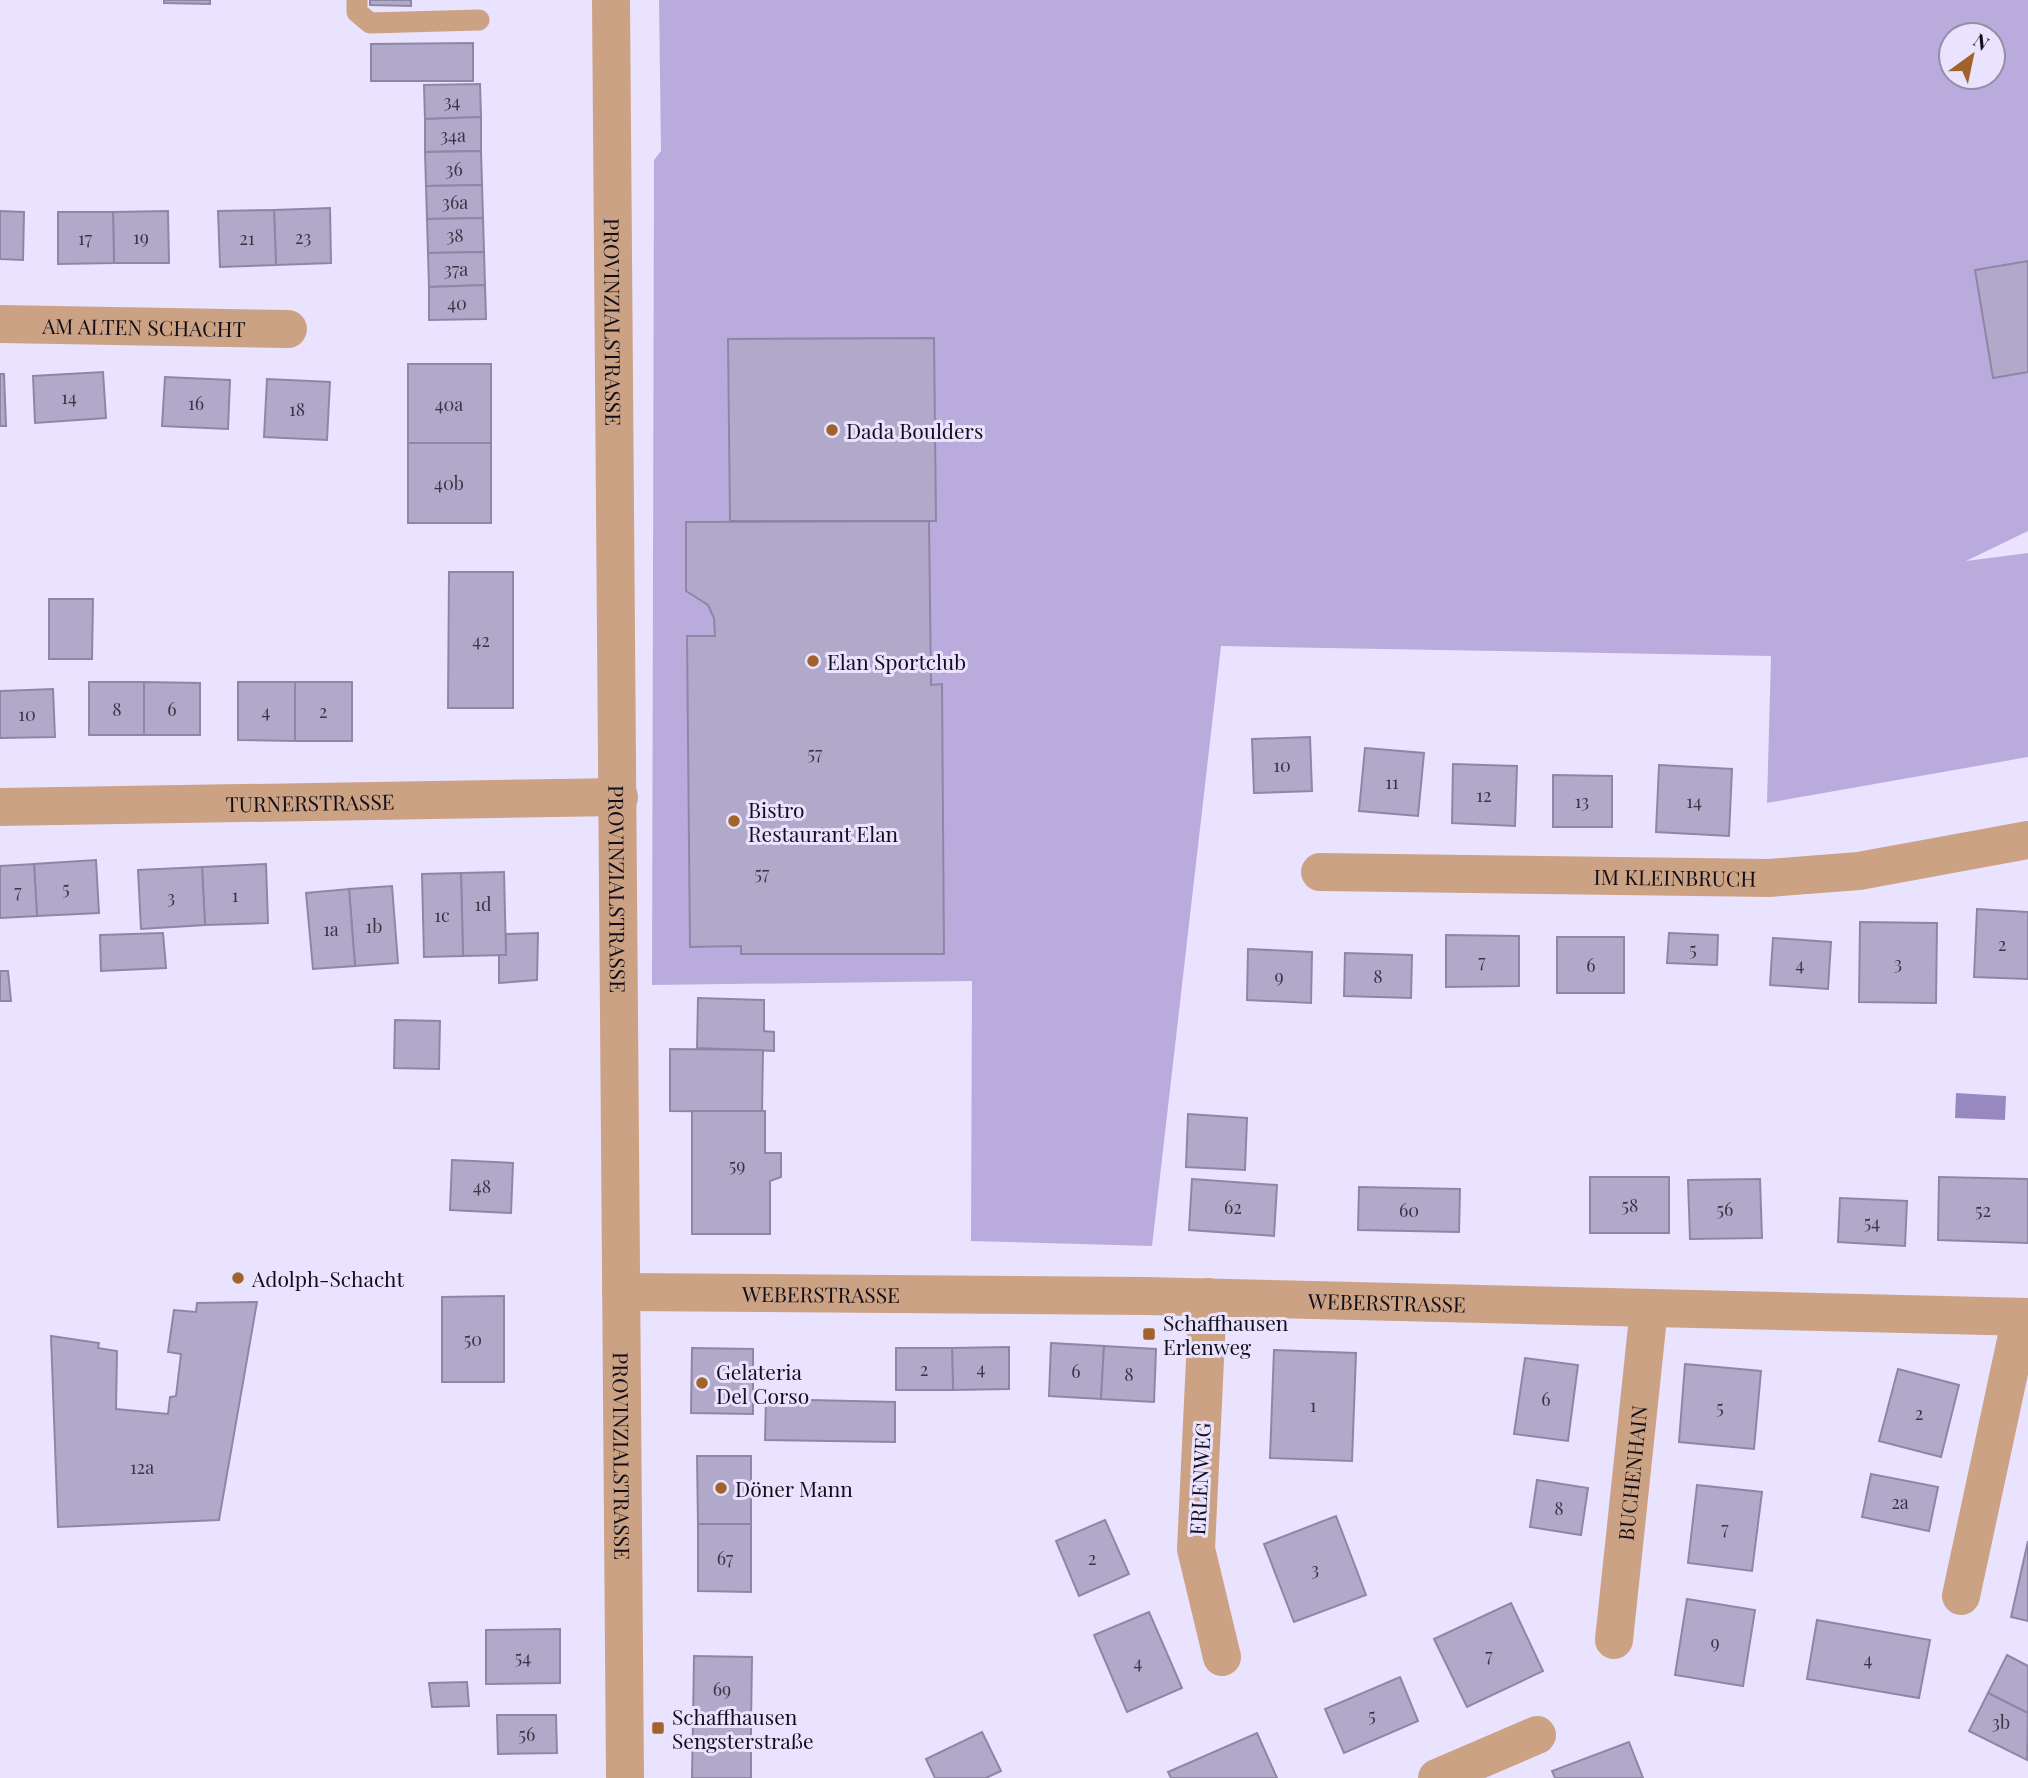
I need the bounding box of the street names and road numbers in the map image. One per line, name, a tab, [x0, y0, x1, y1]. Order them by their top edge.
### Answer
street label: PROVINZIALSTRASSE	[599, 218, 628, 426]
street label: AM ALTEN SCHACHT	[41, 311, 246, 342]
street label: PROVINZIALSTRASSE	[603, 785, 633, 993]
street label: TURNERSTRASSE	[225, 787, 395, 817]
street label: IM KLEINBRUCH	[1594, 862, 1756, 892]
street label: WEBERSTRASSE	[741, 1279, 900, 1308]
street label: WEBERSTRASSE	[1307, 1286, 1466, 1318]
street label: PROVINZIALSTRASSE	[608, 1352, 637, 1560]
street label: BUCHENHAIN	[1611, 1404, 1653, 1542]
street label: ERLENWEG	[1182, 1422, 1216, 1536]

